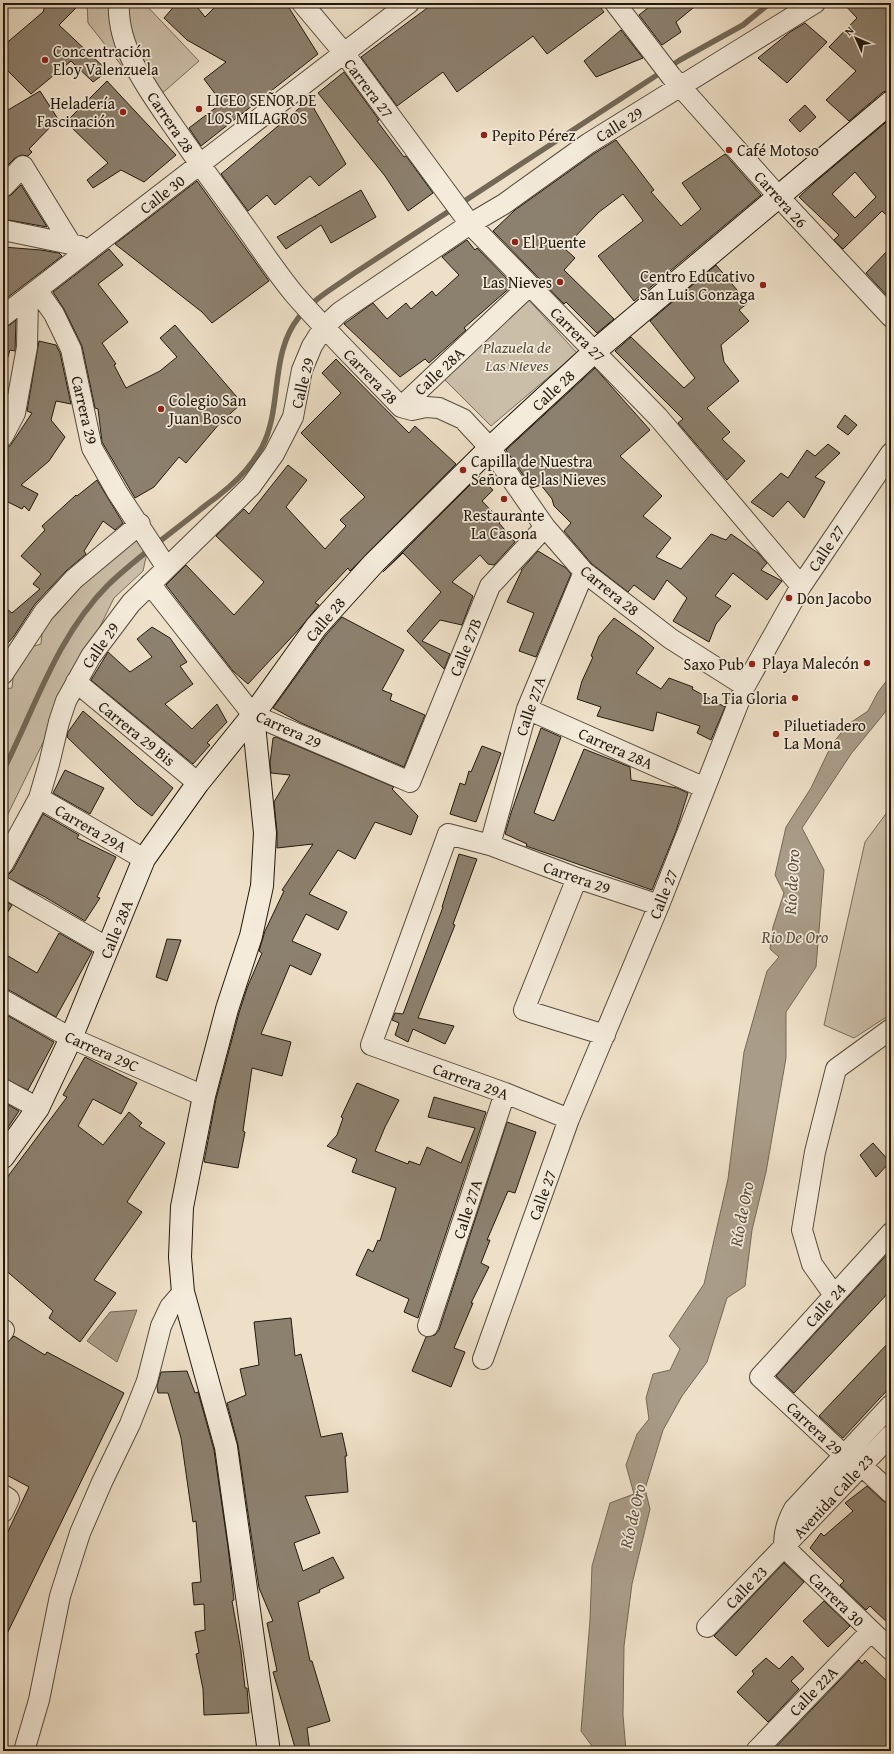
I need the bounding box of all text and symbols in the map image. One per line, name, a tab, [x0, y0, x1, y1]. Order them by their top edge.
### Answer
north arrow	[836, 18, 876, 58]
text: N	[841, 22, 858, 39]
place label: Concentración Eloy Valenzuela	[53, 39, 159, 81]
street label: Carrera 27	[338, 53, 400, 123]
marker: Concentración Eloy Valenzuela	[40, 55, 50, 65]
street label: Carrera 28	[142, 86, 201, 158]
place label: LICEO SEÑOR DE LOS MILAGROS	[207, 88, 316, 130]
place label: Heladería Fascinación	[37, 91, 115, 133]
street label: Calle 29	[591, 100, 648, 148]
marker: LICEO SEÑOR DE LOS MILAGROS	[194, 104, 204, 114]
marker: Heladería Fascinación	[118, 107, 128, 117]
place label: Pepito Pérez	[492, 123, 576, 147]
marker: Pepito Pérez	[479, 130, 489, 140]
place label: Café Motoso	[737, 138, 819, 162]
marker: Café Motoso	[724, 145, 734, 155]
street label: Carrera 26	[749, 165, 813, 233]
street label: Calle 30	[134, 168, 190, 219]
place label: El Puente	[523, 230, 586, 254]
marker: El Puente	[510, 237, 520, 247]
place label: Centro Educativo San Luis Gonzaga	[640, 264, 755, 306]
place label: Las Nieves	[483, 270, 552, 294]
marker: Las Nieves	[555, 277, 565, 287]
marker: Centro Educativo San Luis Gonzaga	[758, 280, 768, 290]
street label: Carrera 27	[545, 301, 611, 367]
park label: Plazuela de Las Nieves	[482, 335, 552, 377]
street label: Calle 28A	[408, 341, 470, 401]
street label: Carrera 28	[338, 343, 404, 410]
street label: Calle 29	[284, 355, 320, 411]
street label: Calle 28	[526, 363, 580, 416]
street label: Carrera 29	[65, 373, 105, 447]
place label: Colegio San Juan Bosco	[167, 388, 246, 430]
marker: Colegio San Juan Bosco	[156, 404, 166, 414]
place label: Capilla de Nuestra Señora de las Nieves	[471, 449, 606, 491]
marker: Capilla de Nuestra Señora de las Nieves	[458, 465, 468, 475]
marker: Restaurante La Casona	[499, 494, 509, 504]
place label: Restaurante La Casona	[463, 503, 545, 545]
street label: Calle 27	[802, 520, 851, 576]
street label: Carrera 28	[575, 559, 645, 621]
place label: Don Jacobo	[797, 586, 872, 610]
street label: Calle 28	[299, 591, 351, 647]
marker: Don Jacobo	[784, 593, 794, 603]
street label: Calle 27B	[442, 614, 488, 680]
street label: Calle 29	[75, 617, 125, 673]
place label: Playa Malecón	[763, 651, 859, 675]
place label: Saxo Pub	[684, 652, 744, 676]
marker: Playa Malecón	[862, 658, 872, 668]
marker: Saxo Pub	[747, 659, 757, 669]
street label: Calle 27A	[509, 673, 551, 739]
place label: La Tia Gloria	[703, 686, 787, 710]
marker: La Tia Gloria	[790, 693, 800, 703]
street label: Carrera 29 Bis	[93, 694, 181, 772]
street label: Carrera 29	[252, 704, 326, 754]
place label: Piluetiadero La Mona	[784, 713, 866, 755]
street label: Carrera 28A	[575, 721, 657, 775]
marker: Piluetiadero La Mona	[771, 729, 781, 739]
street label: Carrera 29A	[51, 798, 132, 858]
water label: Río de Oro	[777, 849, 805, 916]
street label: Carrera 29	[540, 854, 614, 900]
street label: Calle 27	[642, 865, 684, 922]
street label: Calle 28A	[93, 896, 139, 962]
water label: Rio De Oro	[761, 924, 828, 949]
street label: Carrera 29C	[61, 1024, 143, 1078]
street label: Carrera 29A	[430, 1056, 513, 1106]
street label: Calle 27	[522, 1166, 562, 1223]
street label: Calle 27A	[446, 1176, 488, 1242]
water label: Río de Oro	[722, 1179, 760, 1250]
street label: Calle 24	[799, 1278, 851, 1332]
street label: Carrera 29	[781, 1395, 849, 1461]
street label: Avenida Calle 23	[787, 1448, 879, 1544]
water label: Río de Oro	[612, 1481, 652, 1552]
street label: Calle 23	[719, 1560, 773, 1614]
street label: Carrera 30	[804, 1566, 871, 1632]
street label: Calle 22A	[783, 1660, 843, 1721]

